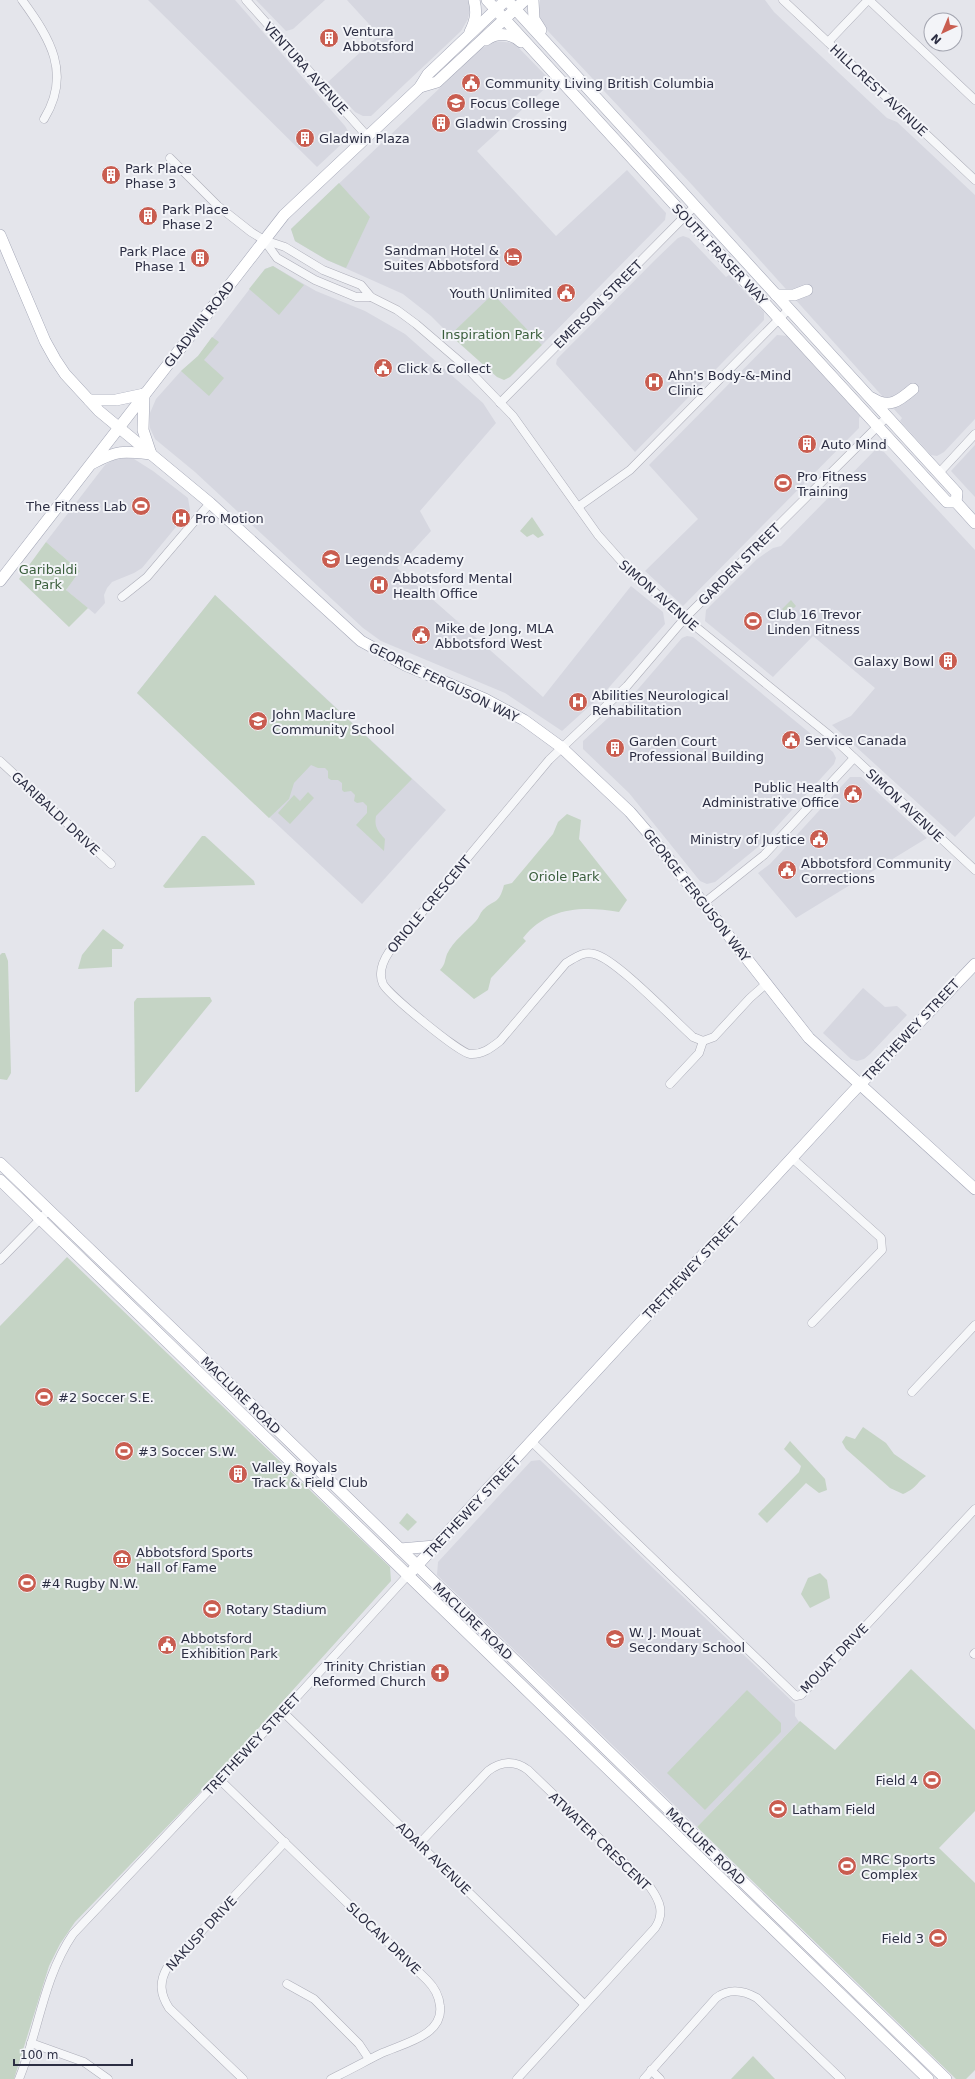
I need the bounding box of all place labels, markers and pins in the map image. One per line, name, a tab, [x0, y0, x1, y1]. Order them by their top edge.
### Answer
place label: Ventura Abbotsford	[343, 24, 414, 54]
building icon: Ventura Abbotsford	[318, 27, 340, 49]
public building icon: Community Living British Columbia	[460, 72, 482, 94]
place label: Community Living British Columbia	[485, 76, 714, 91]
school or university icon: Focus College	[445, 92, 467, 114]
place label: Focus College	[470, 96, 560, 111]
building icon: Gladwin Crossing	[430, 112, 452, 134]
place label: Gladwin Crossing	[455, 116, 567, 131]
building icon: Gladwin Plaza	[294, 127, 316, 149]
place label: Gladwin Plaza	[319, 131, 410, 146]
place label: Park Place Phase 3	[125, 161, 192, 191]
building icon: Park Place Phase 3	[100, 164, 122, 186]
place label: Park Place Phase 2	[162, 202, 229, 232]
building icon: Park Place Phase 2	[137, 205, 159, 227]
place label: Sandman Hotel & Suites Abbotsford	[384, 243, 499, 273]
place label: Park Place Phase 1	[119, 244, 186, 274]
hotel icon: Sandman Hotel & Suites Abbotsford	[502, 246, 524, 268]
building icon: Park Place Phase 1	[189, 247, 211, 269]
public building icon: Youth Unlimited	[555, 282, 577, 304]
place label: Youth Unlimited	[449, 286, 552, 301]
public building icon: Click & Collect	[372, 357, 394, 379]
place label: Click & Collect	[397, 361, 491, 376]
place label: Ahn's Body-&-Mind Clinic	[668, 368, 791, 398]
hospital icon: Ahn's Body-&-Mind Clinic	[643, 371, 665, 393]
building icon: Auto Mind	[796, 433, 818, 455]
place label: Auto Mind	[821, 437, 887, 452]
place label: Pro Fitness Training	[796, 469, 867, 499]
sports icon: Pro Fitness Training	[772, 472, 794, 494]
sports icon: The Fitness Lab	[130, 495, 152, 517]
place label: The Fitness Lab	[25, 499, 127, 514]
hospital icon: Pro Motion	[170, 507, 192, 529]
place label: Pro Motion	[195, 511, 264, 526]
school or university icon: Legends Academy	[320, 548, 342, 570]
place label: Legends Academy	[345, 552, 464, 567]
place label: Abbotsford Mental Health Office	[393, 571, 512, 601]
hospital icon: Abbotsford Mental Health Office	[368, 574, 390, 596]
place label: Club 16 Trevor Linden Fitness	[767, 607, 862, 637]
sports icon: Club 16 Trevor Linden Fitness	[742, 610, 764, 632]
place label: Mike de Jong, MLA Abbotsford West	[435, 621, 554, 651]
public building icon: Mike de Jong, MLA Abbotsford West	[410, 624, 432, 646]
building icon: Galaxy Bowl	[937, 650, 959, 672]
place label: Galaxy Bowl	[854, 654, 934, 669]
place label: Abilities Neurological Rehabilitation	[592, 688, 729, 718]
hospital icon: Abilities Neurological Rehabilitation	[567, 691, 589, 713]
place label: John Maclure Community School	[271, 707, 395, 737]
school or university icon: John Maclure Community School	[247, 710, 269, 732]
public building icon: Service Canada	[780, 729, 802, 751]
place label: Service Canada	[805, 733, 907, 748]
place label: Garden Court Professional Building	[629, 734, 764, 764]
building icon: Garden Court Professional Building	[604, 737, 626, 759]
place label: Public Health Administrative Office	[702, 780, 839, 810]
public building icon: Public Health Administrative Office	[842, 783, 864, 805]
public building icon: Ministry of Justice	[808, 828, 830, 850]
place label: Ministry of Justice	[690, 832, 805, 847]
place label: Abbotsford Community Corrections	[801, 856, 952, 886]
public building icon: Abbotsford Community Corrections	[776, 859, 798, 881]
sports icon: #2 Soccer S.E.	[33, 1386, 55, 1408]
place label: #2 Soccer S.E.	[58, 1390, 154, 1405]
sports icon: #3 Soccer S.W.	[113, 1440, 135, 1462]
place label: #3 Soccer S.W.	[138, 1444, 237, 1459]
place label: Valley Royals Track & Field Club	[251, 1460, 368, 1490]
building icon: Valley Royals Track & Field Club	[227, 1463, 249, 1485]
place label: Abbotsford Sports Hall of Fame	[136, 1545, 253, 1575]
museum icon: Abbotsford Sports Hall of Fame	[111, 1548, 133, 1570]
sports icon: #4 Rugby N.W.	[16, 1572, 38, 1594]
place label: #4 Rugby N.W.	[41, 1576, 139, 1591]
sports icon: Rotary Stadium	[201, 1598, 223, 1620]
place label: Rotary Stadium	[226, 1602, 327, 1617]
place label: W. J. Mouat Secondary School	[629, 1625, 745, 1655]
school or university icon: W. J. Mouat Secondary School	[604, 1628, 626, 1650]
place label: Abbotsford Exhibition Park	[181, 1631, 278, 1661]
public building icon: Abbotsford Exhibition Park	[156, 1634, 178, 1656]
place label: Trinity Christian Reformed Church	[313, 1659, 426, 1689]
church icon: Trinity Christian Reformed Church	[429, 1662, 451, 1684]
sports icon: Field 4	[921, 1769, 943, 1791]
place label: Field 4	[876, 1773, 918, 1788]
sports icon: Latham Field	[767, 1798, 789, 1820]
place label: Latham Field	[792, 1802, 875, 1817]
place label: MRC Sports Complex	[861, 1852, 936, 1882]
sports icon: MRC Sports Complex	[836, 1855, 858, 1877]
sports icon: Field 3	[927, 1927, 949, 1949]
place label: Field 3	[882, 1931, 924, 1946]

